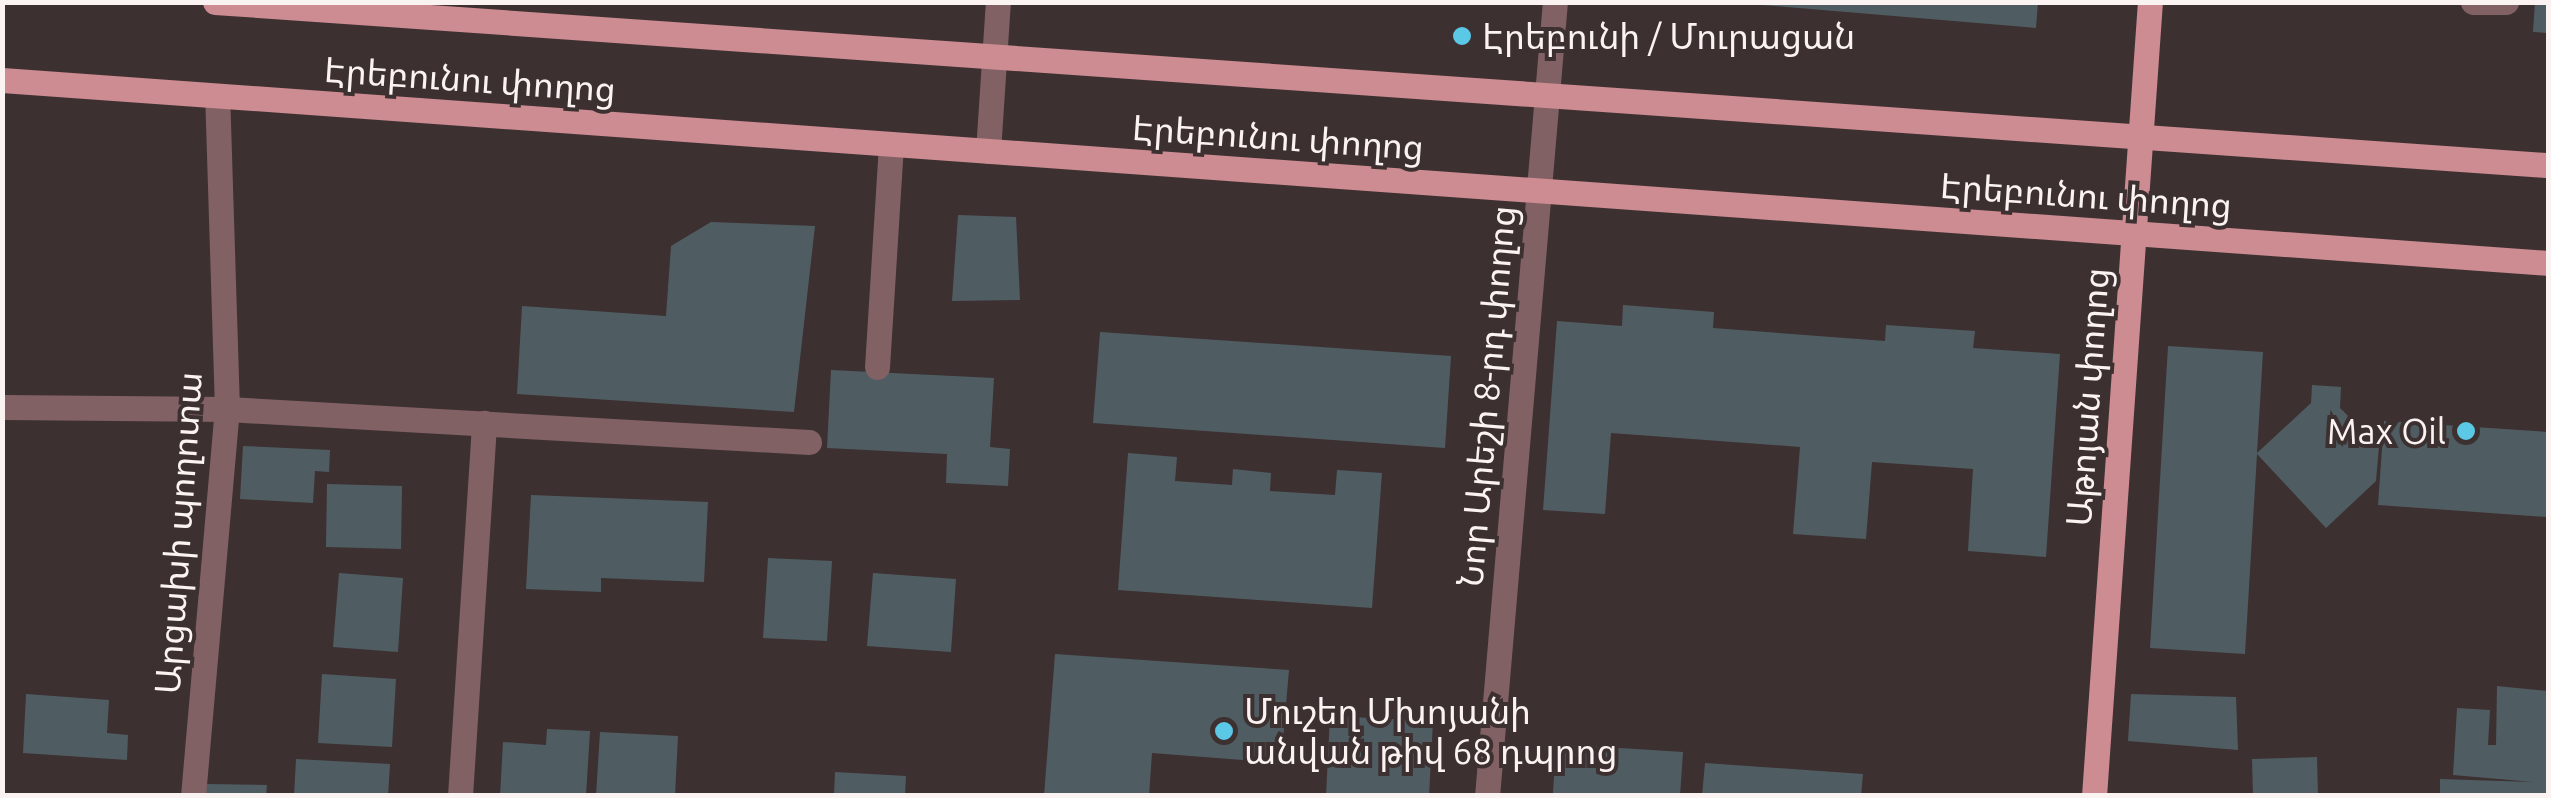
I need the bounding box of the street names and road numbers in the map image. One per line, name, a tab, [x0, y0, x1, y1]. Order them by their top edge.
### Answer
street label: Էրեբունու փողոց	[323, 48, 617, 110]
street label: Էրեբունու փողոց	[1131, 106, 1425, 168]
street label: Էրեբունու փողոց	[1939, 164, 2233, 226]
street label: Նոր Արեշի 8-րդ փողոց	[1448, 204, 1524, 588]
street label: Աթոյան փողոց	[2057, 266, 2117, 528]
street label: Արցախի պողոտա	[146, 370, 210, 696]

